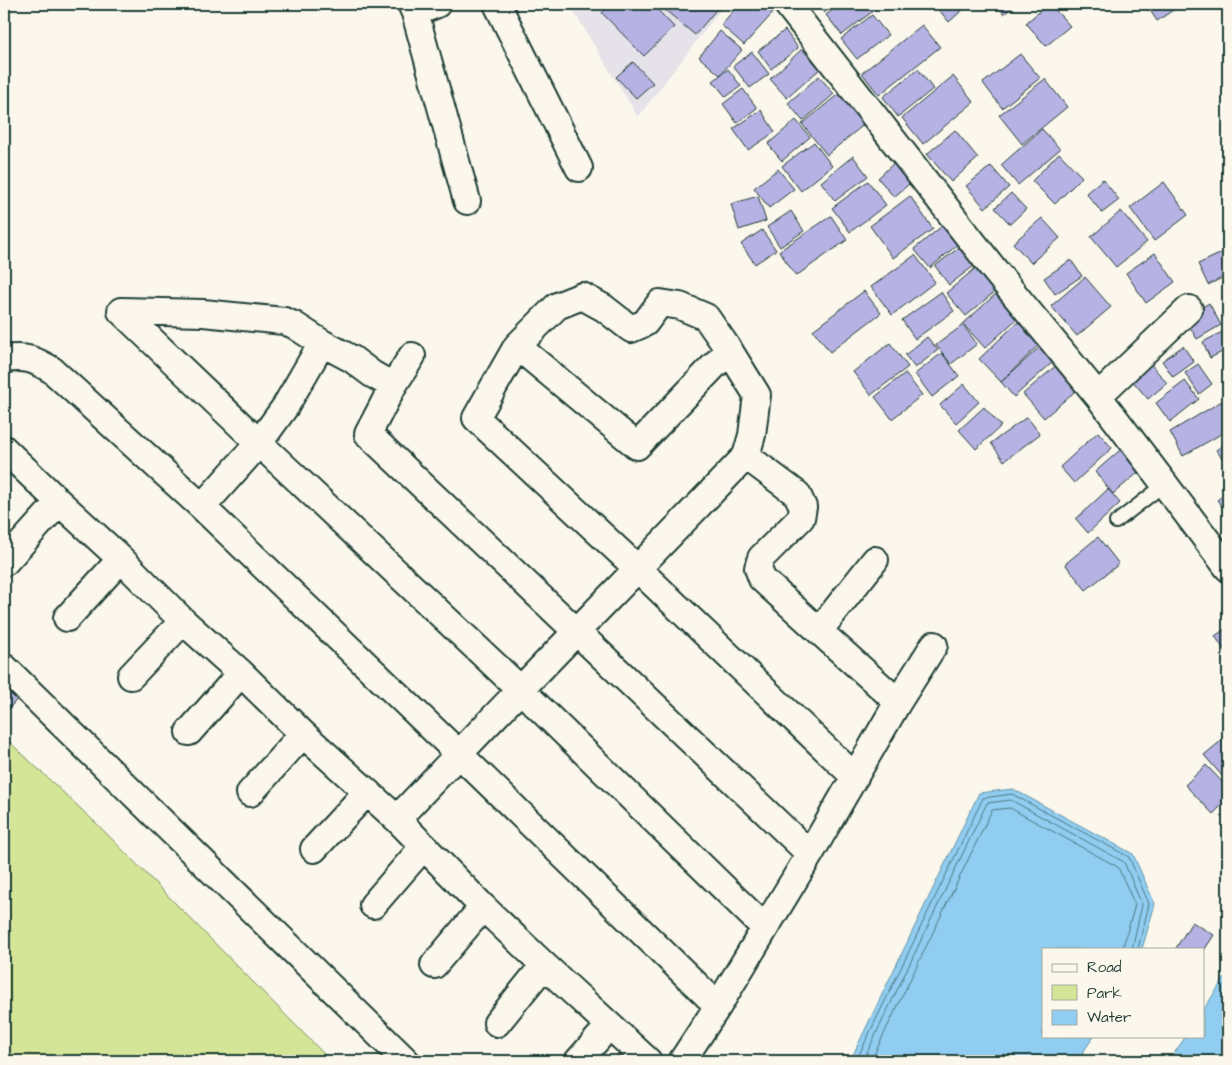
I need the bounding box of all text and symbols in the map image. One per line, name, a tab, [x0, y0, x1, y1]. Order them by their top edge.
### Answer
legend	[1042, 948, 1204, 1038]
text: Road	[1087, 957, 1122, 978]
text: Park	[1087, 983, 1122, 1004]
text: Water	[1087, 1007, 1131, 1028]

